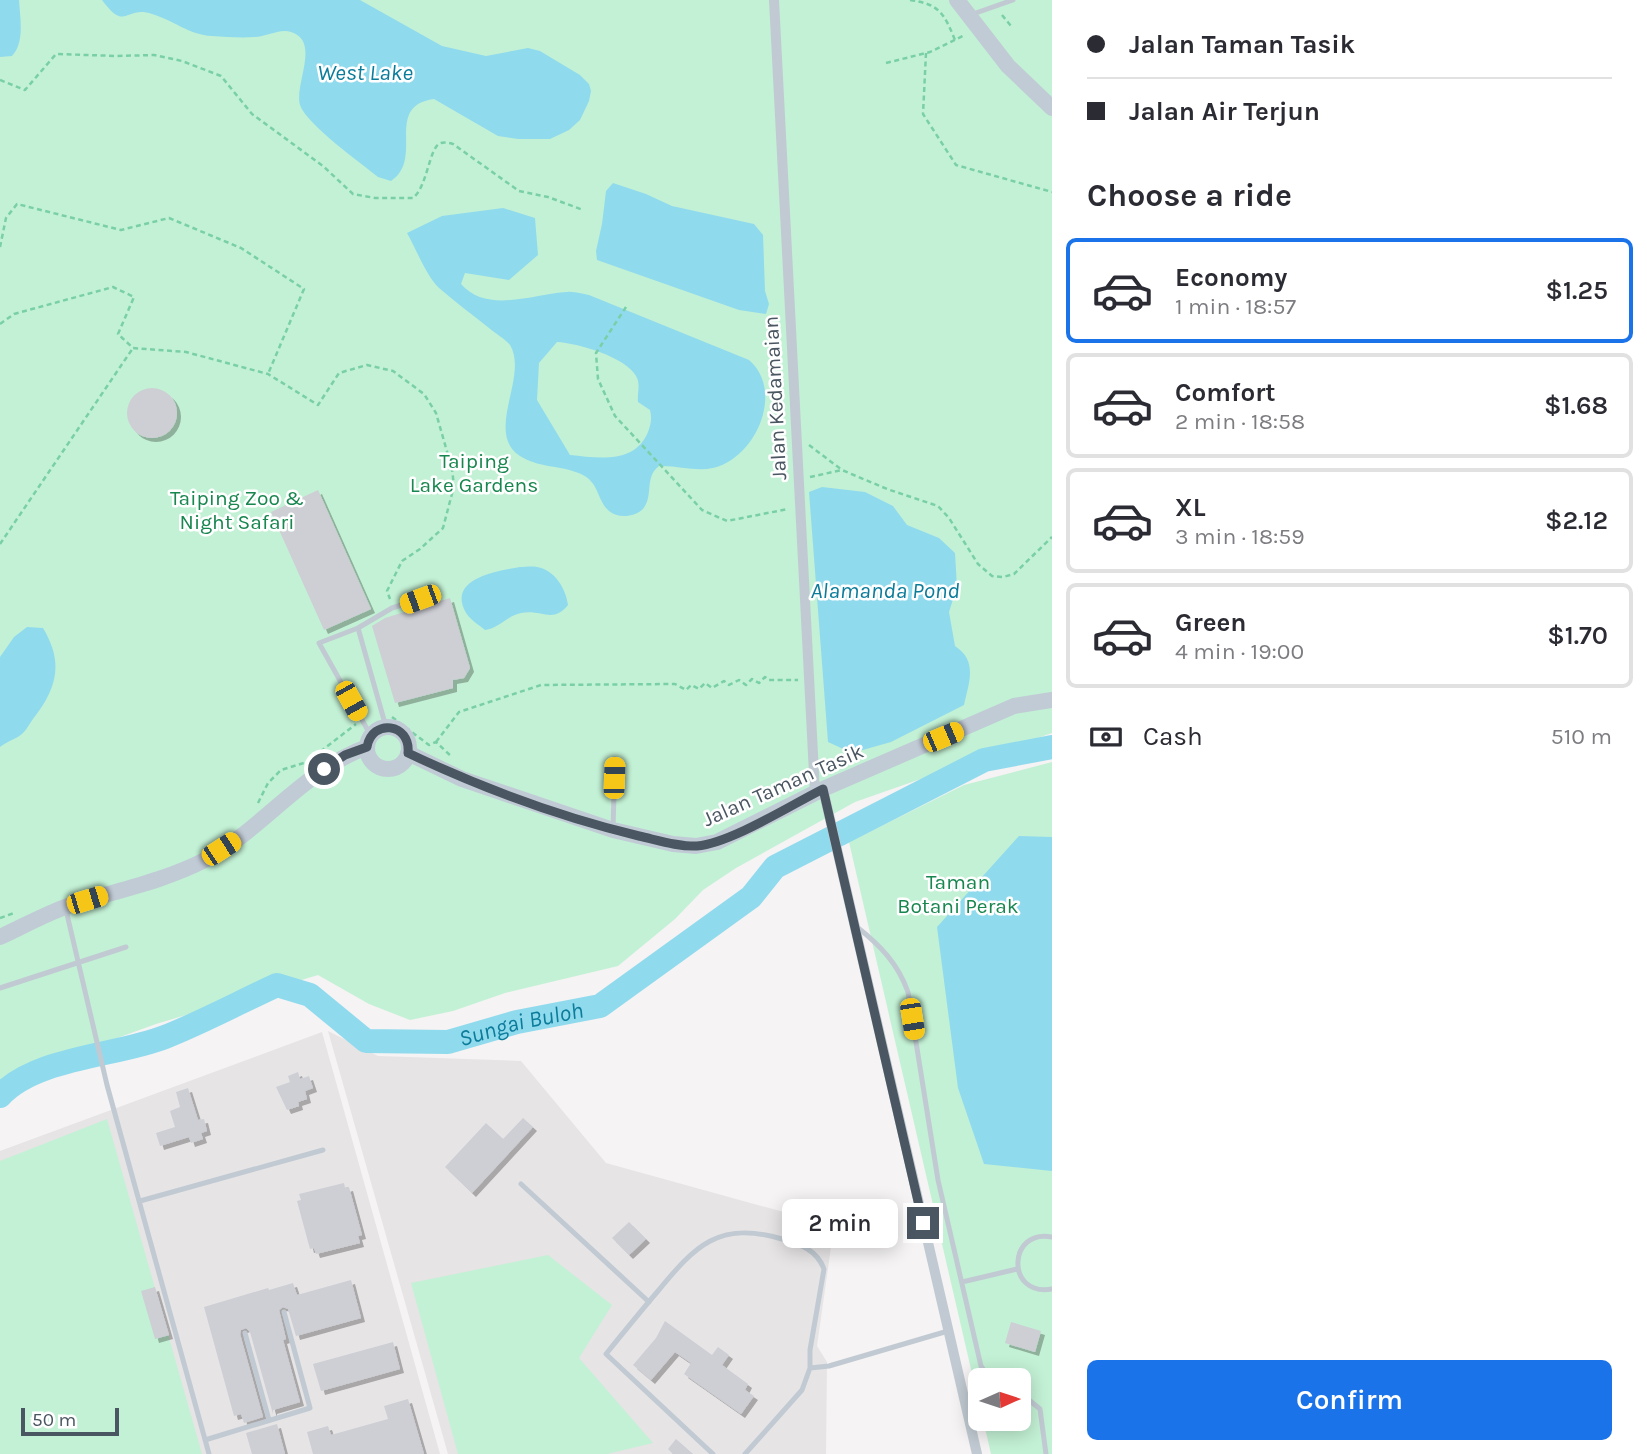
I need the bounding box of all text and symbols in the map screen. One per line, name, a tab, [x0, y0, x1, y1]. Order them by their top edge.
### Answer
text: Jalan Taman Tasik	[1129, 29, 1355, 60]
water label: West Lake	[317, 59, 413, 86]
text: Jalan Air Terjun	[1129, 96, 1320, 127]
text: Choose a ride	[1087, 177, 1292, 214]
icon: car	[1091, 259, 1154, 322]
text: Economy	[1175, 262, 1287, 293]
text: $1.25	[1546, 275, 1608, 306]
text: 1 min · 18:57	[1175, 293, 1296, 320]
street label: Jalan Kedamaian	[759, 315, 791, 481]
icon: car	[1091, 374, 1154, 437]
text: Comfort	[1175, 377, 1276, 408]
text: $1.68	[1544, 390, 1608, 421]
text: 2 min · 18:58	[1175, 408, 1305, 435]
park label: Taiping Lake Gardens	[410, 449, 538, 497]
park label: Taiping Zoo & Night Safari	[170, 486, 304, 534]
icon: car	[1091, 489, 1154, 552]
text: XL	[1175, 492, 1206, 523]
text: $2.12	[1545, 505, 1608, 536]
text: 3 min · 18:59	[1175, 523, 1305, 550]
water label: Alamanda Pond	[810, 577, 960, 604]
car	[397, 582, 444, 616]
icon: car	[1091, 604, 1154, 667]
text: Green	[1175, 607, 1247, 638]
text: $1.70	[1547, 620, 1608, 651]
text: 4 min · 19:00	[1175, 638, 1304, 665]
car	[332, 678, 371, 724]
icon: cash	[1087, 718, 1125, 756]
car	[920, 719, 967, 755]
text: Cash	[1143, 721, 1203, 752]
text: 510 m	[1551, 723, 1612, 750]
street label: Jalan Taman Tasik	[699, 739, 867, 831]
route start	[308, 753, 340, 785]
car	[603, 757, 626, 799]
car	[198, 829, 245, 869]
park label: Taman Botani Perak	[897, 870, 1019, 918]
car	[64, 884, 111, 916]
water label: Sungai Buloh	[456, 997, 585, 1052]
car	[899, 997, 926, 1041]
callout: 2 min	[783, 1198, 898, 1248]
route end	[907, 1207, 939, 1239]
text: 2 min	[809, 1210, 871, 1237]
button: Confirm	[1087, 1360, 1612, 1440]
north arrow	[968, 1368, 1031, 1432]
map controls	[968, 1368, 1031, 1431]
scale bar	[21, 1405, 119, 1437]
text: 50 m	[32, 1409, 76, 1431]

